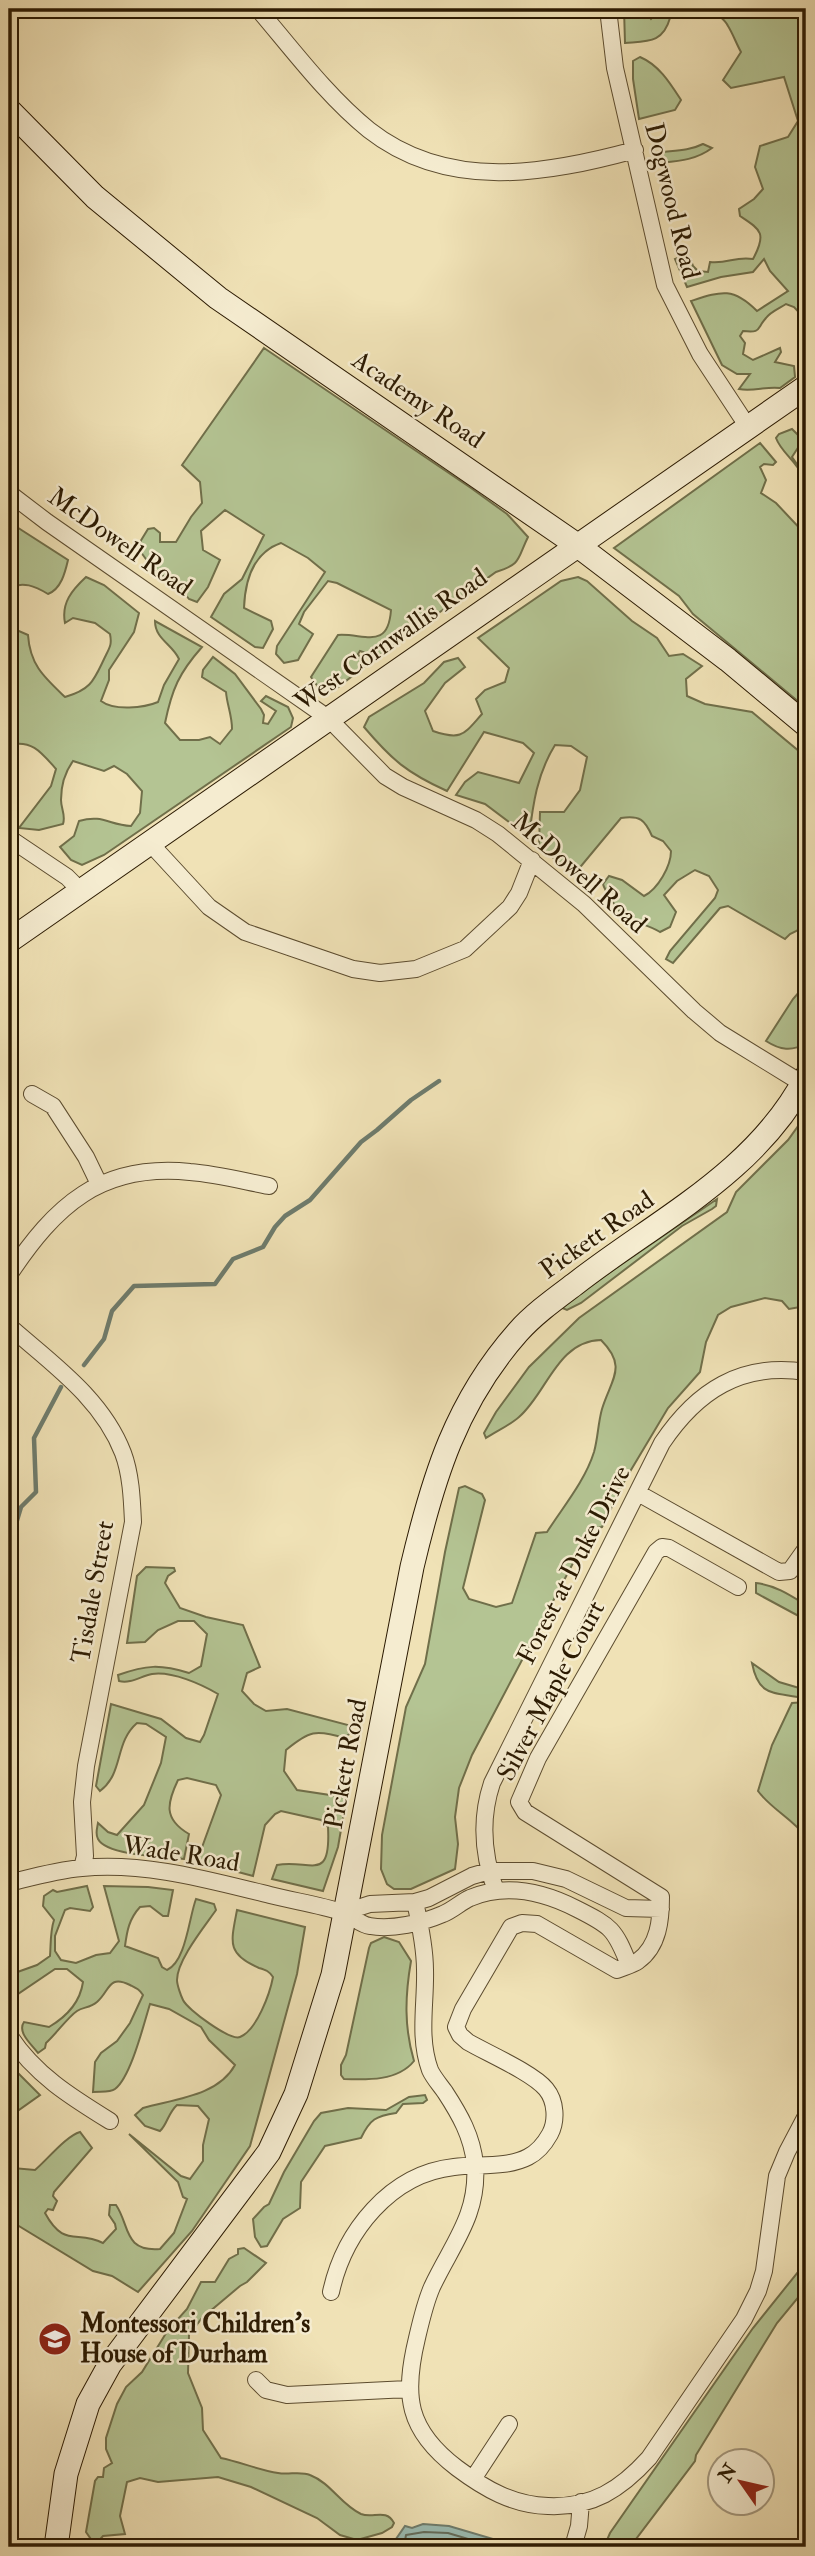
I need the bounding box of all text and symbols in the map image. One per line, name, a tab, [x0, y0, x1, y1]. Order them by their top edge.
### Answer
street label: Dogwood Road	[637, 119, 707, 283]
street label: Academy Road	[345, 344, 490, 456]
street label: McDowell Road	[42, 481, 198, 604]
street label: West Cornwallis Road	[288, 561, 494, 719]
street label: McDowell Road	[505, 806, 653, 940]
street label: Pickett Road	[534, 1184, 660, 1286]
street label: Forest at Duke Drive	[510, 1460, 638, 1670]
street label: Tisdale Street	[65, 1518, 121, 1666]
street label: Silver Maple Court	[490, 1595, 613, 1787]
street label: Pickett Road	[318, 1696, 374, 1832]
street label: Wade Road	[119, 1829, 242, 1879]
place label: Montessori Children's House of Durham	[79, 2308, 310, 2370]
school or university icon: Montessori Children's House of Durham	[36, 2320, 74, 2358]
north arrow	[706, 2448, 776, 2518]
text: N	[712, 2458, 743, 2488]

